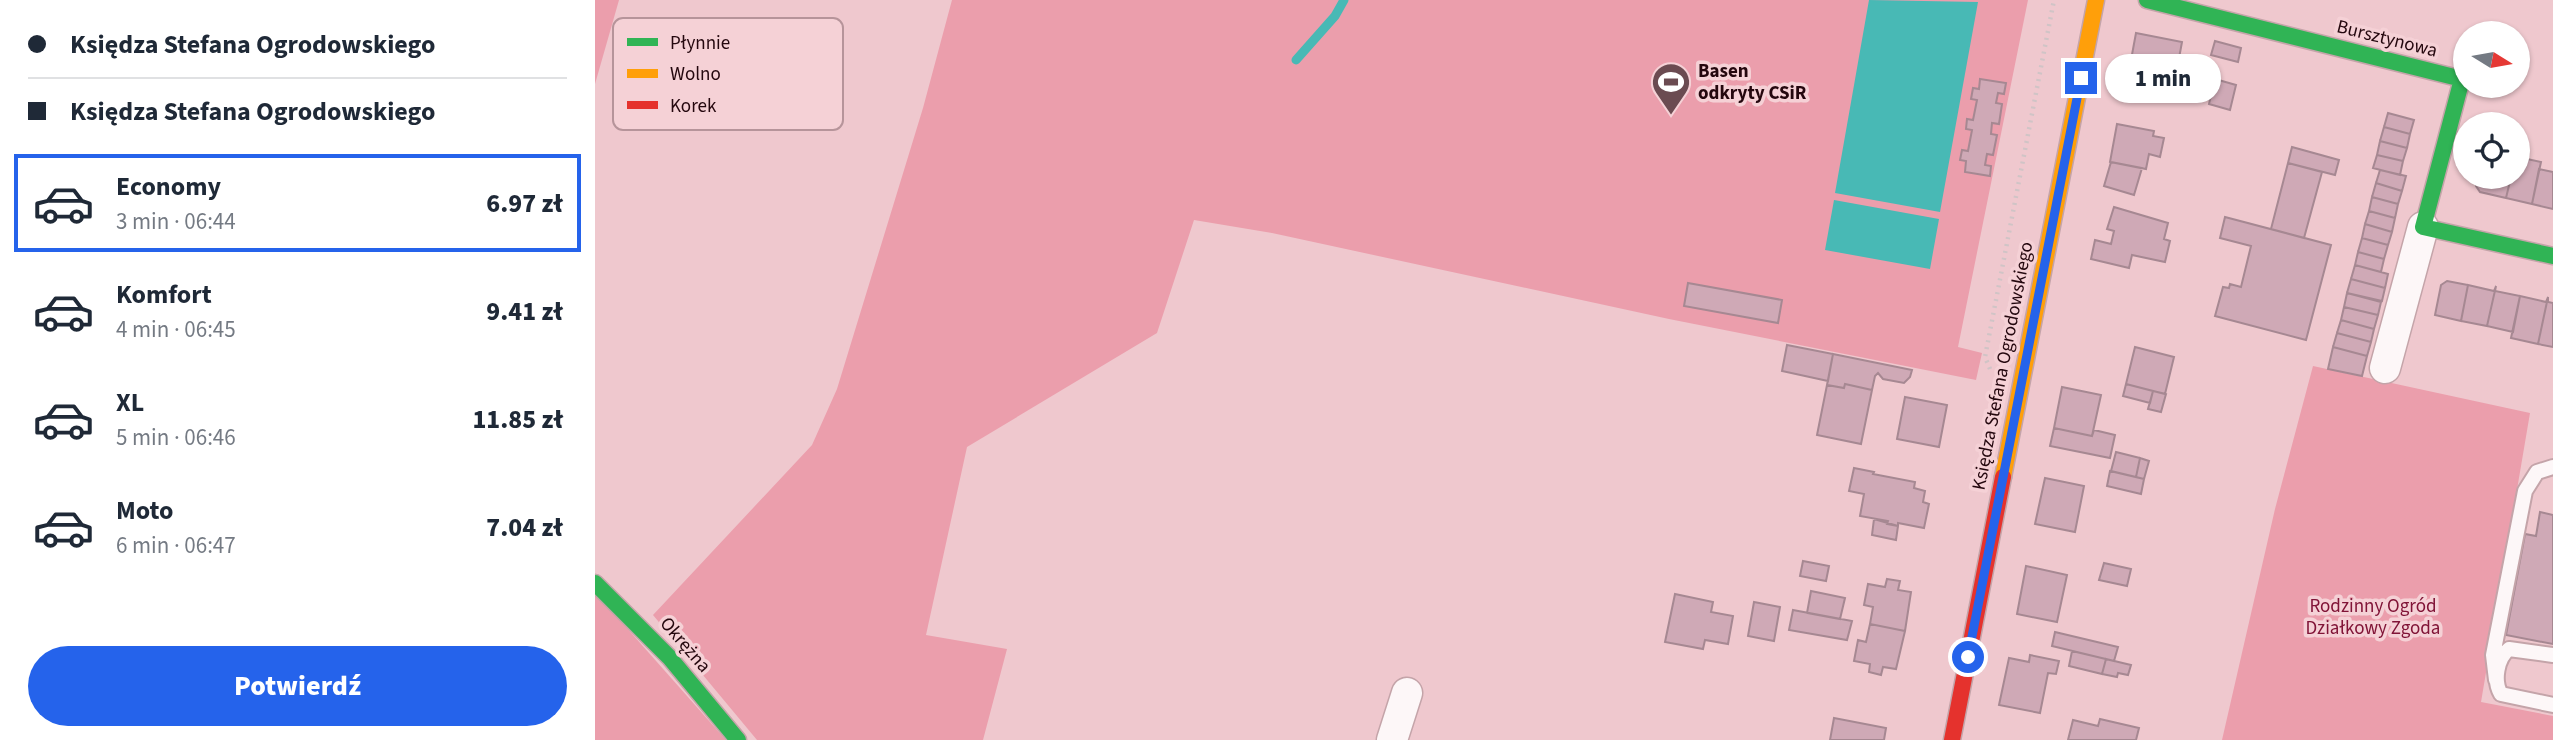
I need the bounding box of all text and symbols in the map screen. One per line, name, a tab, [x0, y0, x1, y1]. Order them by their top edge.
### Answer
street label: Bursztynowa	[2334, 13, 2440, 65]
legend	[613, 18, 843, 130]
north arrow	[2453, 21, 2531, 98]
map controls	[2453, 21, 2530, 189]
text: Księdza Stefana Ogrodowskiego	[70, 26, 435, 63]
text: Płynnie	[670, 30, 730, 57]
callout: 1 min	[2105, 54, 2221, 102]
place label: Basen odkryty CSiR	[1698, 58, 1807, 107]
text: Wolno	[670, 61, 721, 88]
sports icon: Basen odkryty CSiR	[1650, 61, 1692, 116]
route end	[2065, 62, 2097, 94]
text: 1 min	[2135, 62, 2191, 95]
text: Księdza Stefana Ogrodowskiego	[70, 93, 435, 130]
text: Korek	[670, 93, 717, 120]
button: locate	[2453, 112, 2530, 189]
text: Economy	[116, 168, 221, 205]
icon: car	[32, 172, 95, 235]
text: 6.97 zł	[486, 185, 563, 222]
text: 3 min · 06:44	[116, 205, 236, 238]
street label: Księdza Stefana Ogrodowskiego	[1966, 239, 2040, 493]
text: Komfort	[116, 276, 212, 313]
icon: car	[32, 280, 95, 343]
text: 9.41 zł	[486, 293, 563, 330]
text: 4 min · 06:45	[116, 313, 236, 346]
text: XL	[116, 384, 144, 421]
icon: car	[32, 388, 95, 451]
text: 11.85 zł	[472, 401, 563, 438]
text: 5 min · 06:46	[116, 421, 236, 454]
text: Moto	[116, 492, 173, 529]
icon: car	[32, 496, 95, 559]
text: 7.04 zł	[486, 509, 563, 546]
text: 6 min · 06:47	[116, 529, 236, 562]
park label: Rodzinny Ogród Działkowy Zgoda	[2306, 593, 2440, 642]
street label: Okrężna	[653, 611, 717, 679]
route start	[1952, 641, 1984, 673]
button: Potwierdź	[28, 646, 567, 726]

